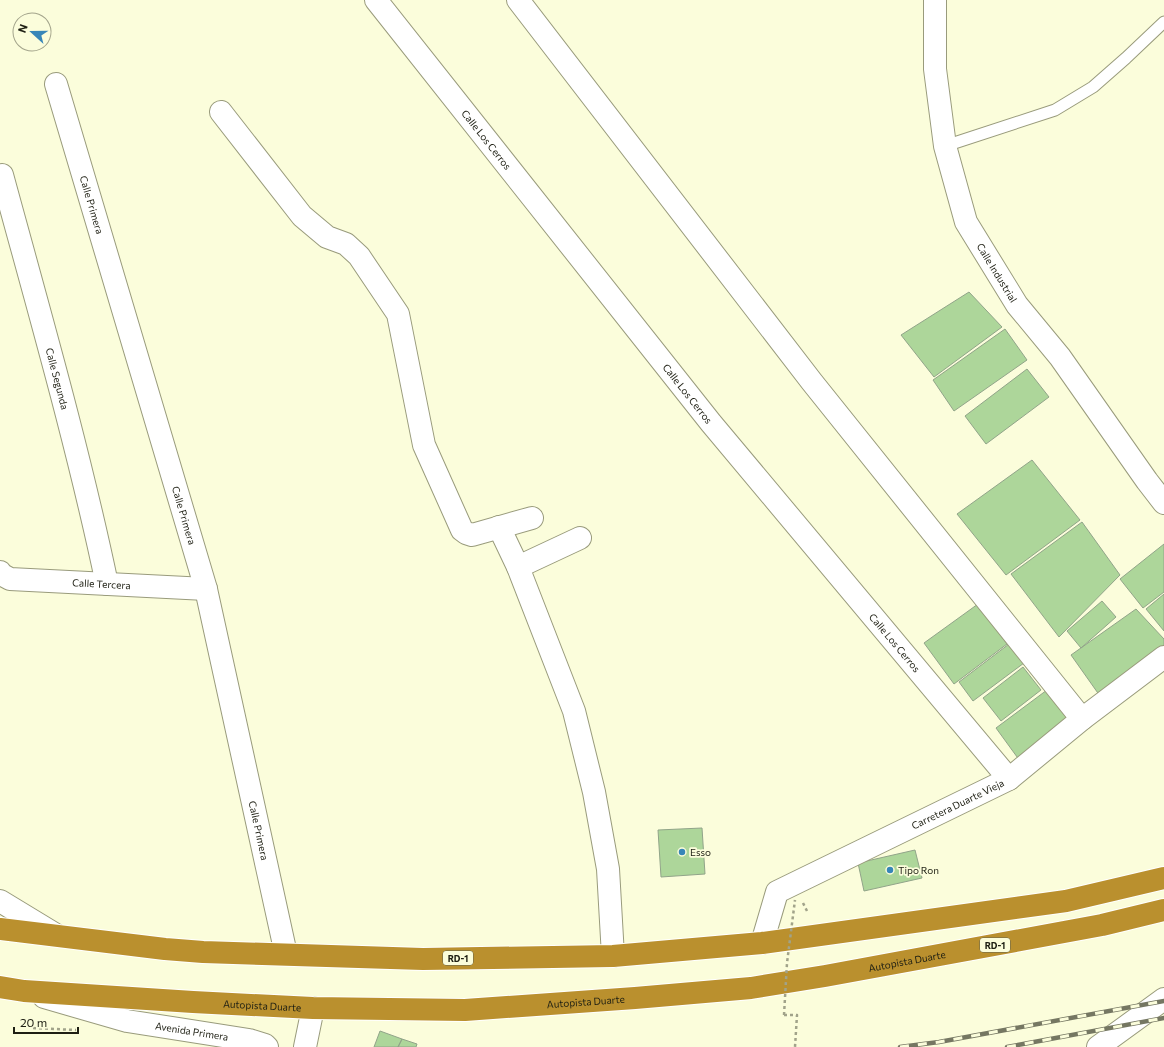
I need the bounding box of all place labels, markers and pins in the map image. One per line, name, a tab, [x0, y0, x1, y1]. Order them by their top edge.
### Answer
place label: Esso	[690, 846, 711, 858]
marker: Esso	[677, 847, 687, 857]
place label: Tipo Ron	[898, 864, 939, 876]
marker: Tipo Ron	[885, 865, 895, 875]

